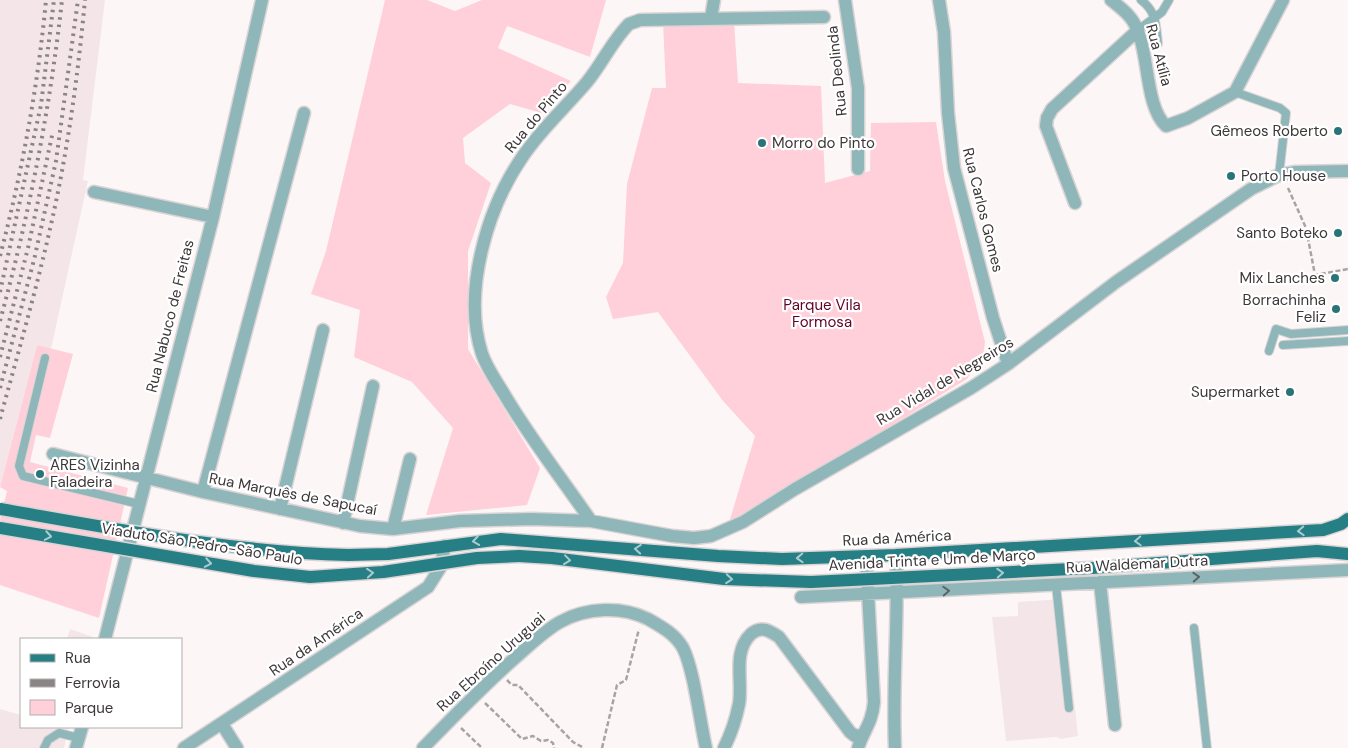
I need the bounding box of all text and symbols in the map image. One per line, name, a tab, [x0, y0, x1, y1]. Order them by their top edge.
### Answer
street label: Rua Atília	[1141, 22, 1177, 88]
street label: Rua Deolinda	[822, 25, 852, 117]
street label: Rua do Pinto	[500, 77, 572, 157]
place label: Gêmeos Roberto	[1210, 121, 1328, 141]
marker: Gêmeos Roberto	[1332, 125, 1344, 137]
place label: Morro do Pinto	[772, 133, 875, 153]
marker: Morro do Pinto	[756, 137, 768, 149]
street label: Rua Carlos Gomes	[958, 146, 1008, 274]
place label: Porto House	[1241, 166, 1326, 186]
marker: Porto House	[1225, 170, 1237, 182]
place label: Santo Boteko	[1236, 223, 1328, 243]
marker: Santo Boteko	[1332, 227, 1344, 239]
street label: Rua Nabuco de Freitas	[141, 238, 199, 394]
place label: Mix Lanches	[1239, 268, 1325, 288]
marker: Mix Lanches	[1329, 272, 1341, 284]
place label: Borrachinha Feliz	[1243, 290, 1326, 327]
park label: Parque Vila Formosa	[783, 295, 861, 332]
marker: Borrachinha Feliz	[1330, 303, 1342, 315]
street label: Rua Vidal de Negreiros	[873, 332, 1017, 430]
place label: Supermarket	[1191, 382, 1280, 402]
marker: Supermarket	[1284, 386, 1296, 398]
place label: ARES Vizinha Faladeira	[50, 455, 140, 492]
marker: ARES Vizinha Faladeira	[34, 468, 46, 480]
street label: Rua Marquês de Sapucaí	[207, 468, 379, 520]
street label: Viaduto São Pedro-São Paulo	[100, 518, 304, 570]
street label: Rua da América	[842, 525, 952, 551]
one-way arrow	[1296, 526, 1304, 537]
one-way arrow	[44, 531, 52, 541]
one-way arrow	[471, 535, 479, 546]
one-way arrow	[1134, 535, 1142, 546]
one-way arrow	[634, 544, 642, 555]
street label: Avenida Trinta e Um de Março	[828, 545, 1036, 575]
street label: Rua Waldemar Dutra	[1065, 550, 1209, 578]
one-way arrow	[796, 553, 804, 563]
one-way arrow	[564, 554, 572, 565]
one-way arrow	[204, 558, 213, 568]
one-way arrow	[996, 567, 1004, 578]
one-way arrow	[366, 568, 374, 579]
one-way arrow	[1192, 571, 1200, 582]
one-way arrow	[725, 574, 733, 585]
one-way arrow	[943, 585, 951, 596]
street label: Rua da América	[265, 603, 367, 681]
street label: Rua Ebroíno Uruguai	[433, 608, 549, 716]
legend	[20, 638, 182, 728]
text: Rua	[65, 648, 91, 668]
text: Ferrovia	[65, 673, 120, 693]
text: Parque	[65, 698, 113, 718]

